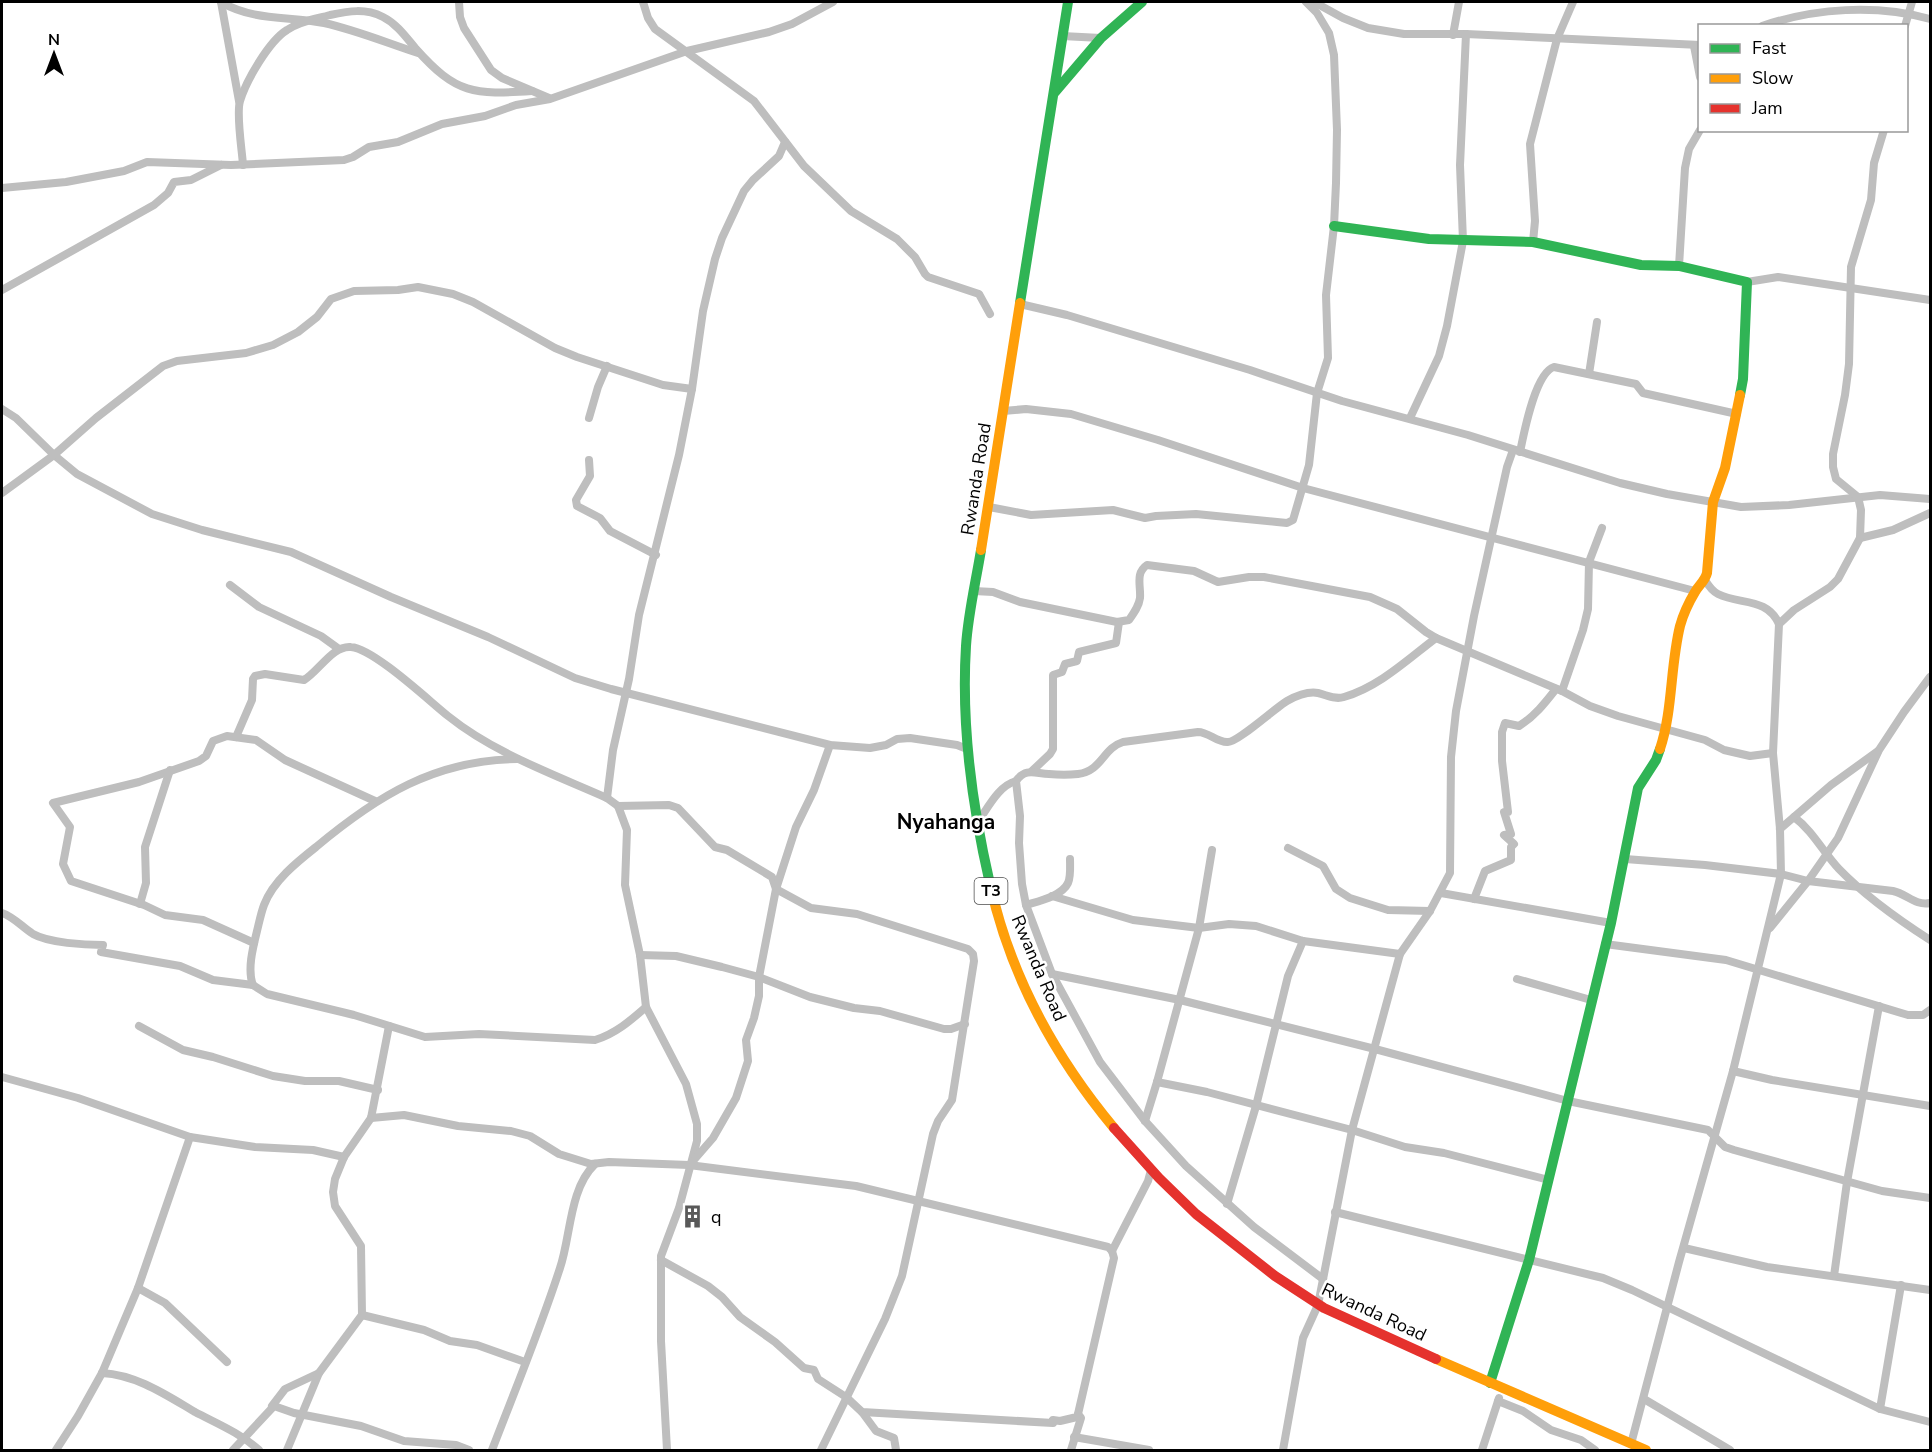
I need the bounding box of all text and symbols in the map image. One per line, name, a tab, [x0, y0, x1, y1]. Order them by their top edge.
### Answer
north arrow	[24, 24, 84, 84]
legend	[1698, 24, 1908, 132]
text: N	[48, 29, 60, 51]
text: Fast	[1752, 36, 1787, 60]
text: Slow	[1752, 66, 1793, 90]
text: Jam	[1751, 96, 1783, 120]
street label: Rwanda Road	[955, 421, 997, 537]
district label: Nyahanga	[897, 808, 995, 836]
road number: T3	[974, 878, 1008, 904]
street label: Rwanda Road	[1006, 911, 1072, 1025]
building icon: q	[680, 1204, 706, 1230]
place label: q	[711, 1205, 722, 1229]
street label: Rwanda Road	[1318, 1277, 1430, 1347]

